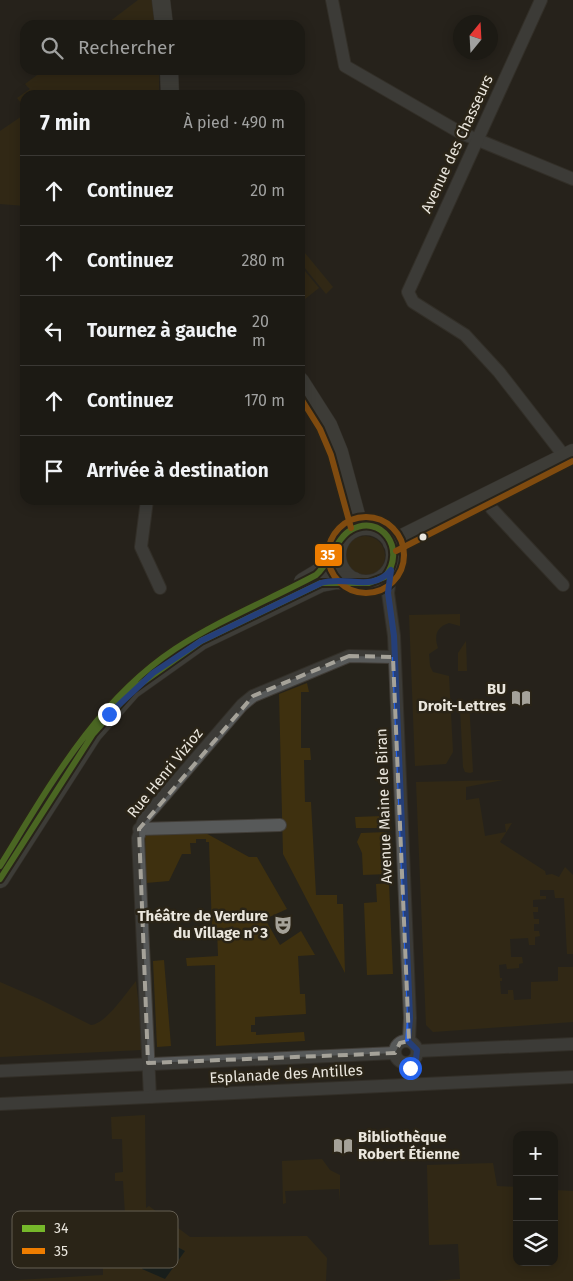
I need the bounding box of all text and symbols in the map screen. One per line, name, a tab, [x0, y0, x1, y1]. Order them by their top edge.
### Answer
north arrow	[453, 15, 498, 60]
search box	[20, 20, 305, 75]
icon: search	[38, 34, 66, 62]
text: Rechercher	[78, 36, 175, 59]
street label: Avenue des Chasseurs	[417, 72, 497, 216]
text: 7 min	[40, 110, 91, 136]
text: À pied · 490 m	[183, 113, 285, 132]
icon: ahead	[40, 177, 68, 205]
text: Continuez	[87, 179, 173, 202]
text: 20 m	[250, 181, 285, 200]
icon: ahead	[40, 247, 68, 275]
text: Continuez	[87, 249, 173, 272]
text: 280 m	[241, 251, 285, 270]
text: 20 m	[252, 312, 269, 350]
icon: left	[40, 317, 68, 345]
text: Tournez à gauche	[87, 319, 237, 342]
icon: ahead	[40, 387, 68, 415]
text: Continuez	[87, 389, 173, 412]
text: 170 m	[244, 391, 285, 410]
icon: arrive	[40, 457, 68, 485]
text: Arrivée à destination	[87, 459, 269, 482]
unlabelled marker	[418, 532, 428, 542]
line badge: 35	[314, 543, 343, 567]
text: 35	[320, 547, 336, 564]
place label: BU Droit-Lettres	[418, 680, 506, 715]
library icon: BU Droit-Lettres	[510, 687, 532, 709]
route end	[98, 703, 121, 726]
street label: Rue Henri Vizioz	[123, 724, 207, 821]
street label: Avenue Maine de Biran	[372, 728, 396, 884]
place label: Théâtre de Verdure du Village n°3	[137, 907, 268, 942]
theatre icon: Théâtre de Verdure du Village n°3	[272, 914, 294, 936]
route start	[399, 1057, 422, 1080]
street label: Esplanade des Antilles	[209, 1061, 363, 1087]
place label: Bibliothèque Robert Étienne	[358, 1128, 460, 1163]
map controls	[513, 1131, 558, 1266]
button: +	[513, 1131, 558, 1176]
library icon: Bibliothèque Robert Étienne	[332, 1135, 354, 1157]
button: −	[513, 1176, 558, 1221]
legend	[12, 1211, 178, 1268]
text: 34	[54, 1220, 69, 1237]
button: layers	[513, 1221, 558, 1266]
text: 35	[54, 1243, 68, 1260]

